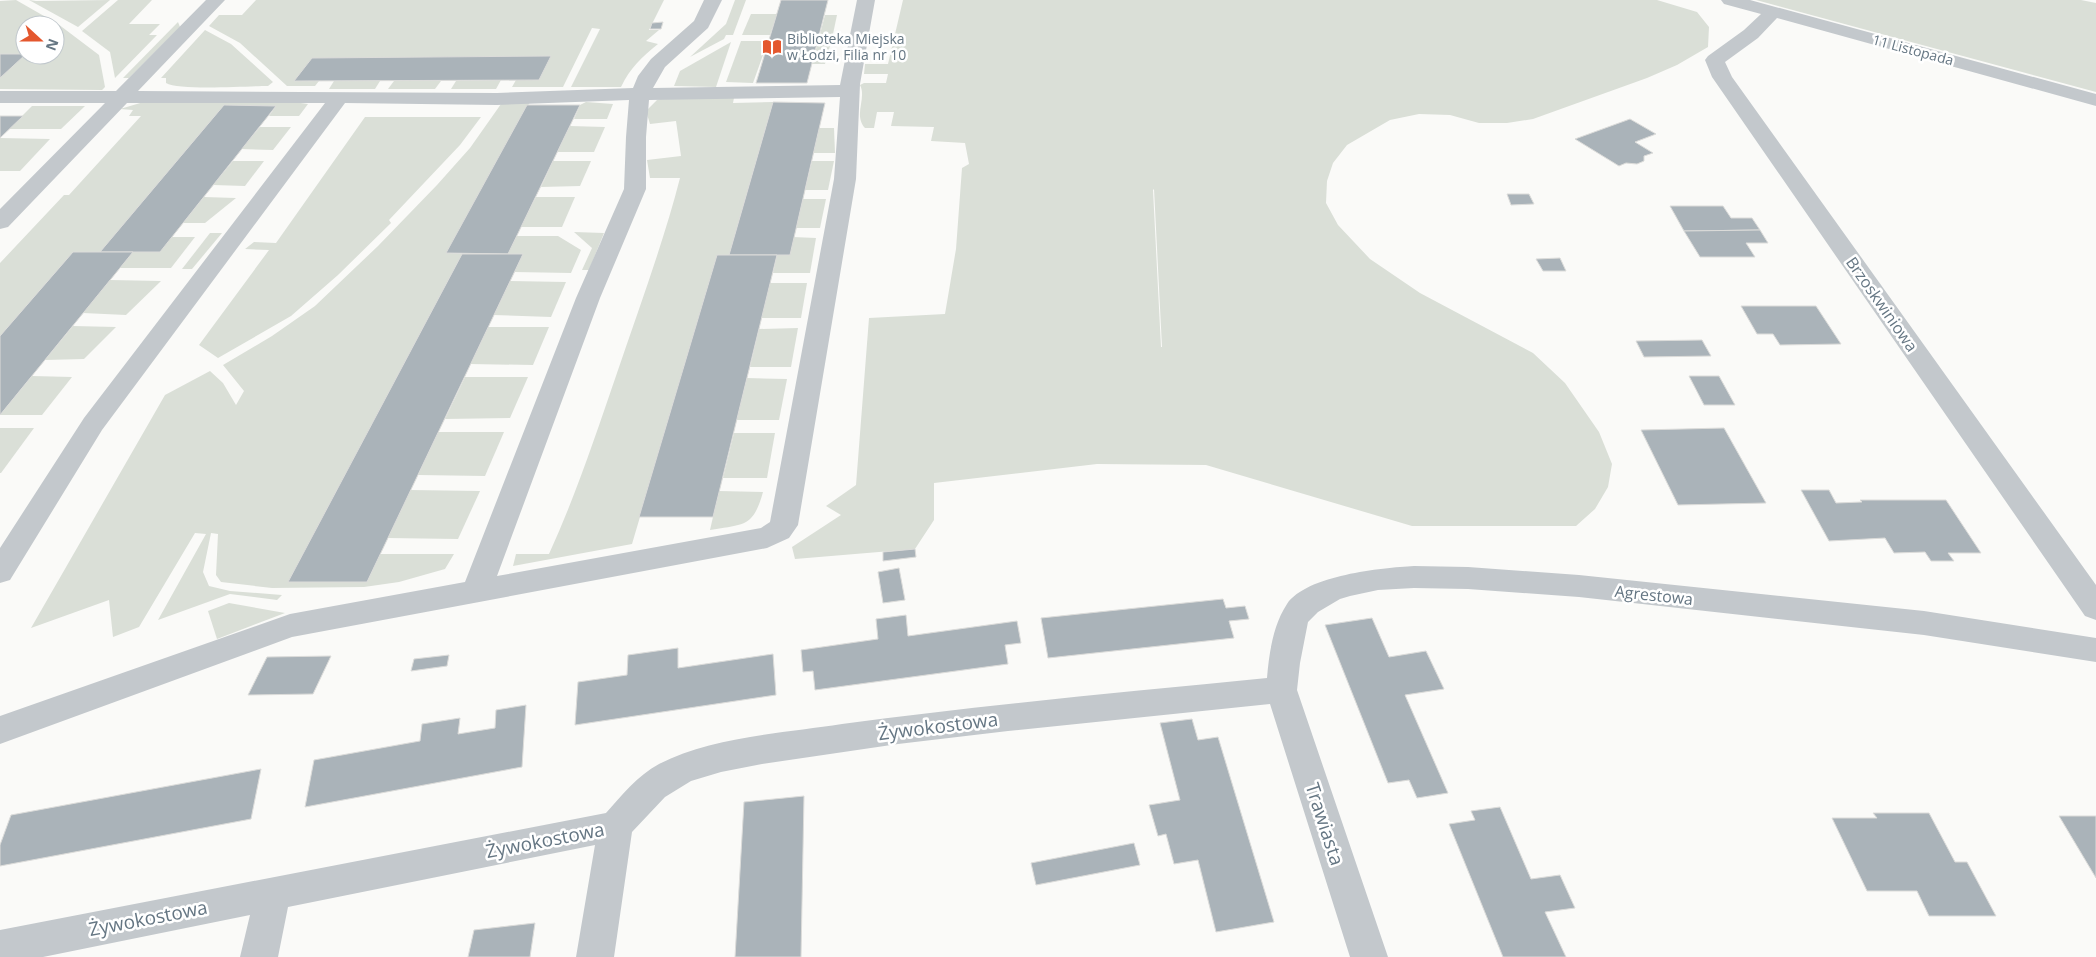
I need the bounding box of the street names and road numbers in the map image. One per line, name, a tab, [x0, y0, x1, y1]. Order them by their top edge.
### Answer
street label: 11 Listopada	[1870, 30, 1956, 69]
street label: Brzoskwiniowa	[1841, 252, 1923, 356]
street label: Agrestowa	[1614, 580, 1694, 610]
street label: Żywokostowa	[877, 706, 999, 746]
street label: Trawiasta	[1299, 779, 1351, 869]
street label: Żywokostowa	[483, 816, 607, 864]
street label: Żywokostowa	[86, 894, 210, 942]

